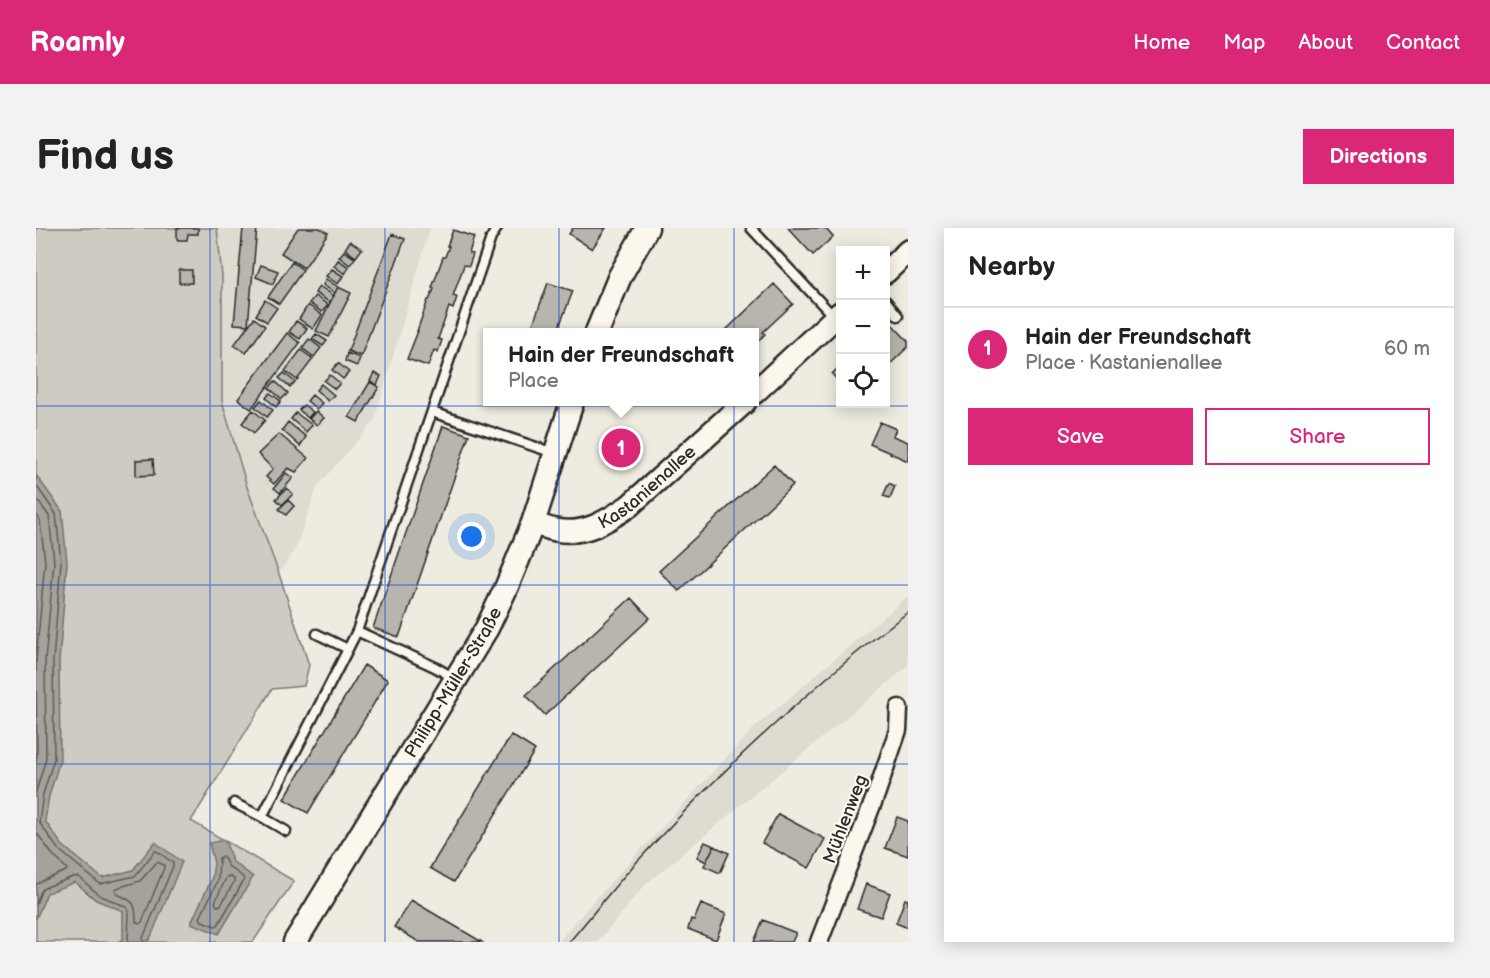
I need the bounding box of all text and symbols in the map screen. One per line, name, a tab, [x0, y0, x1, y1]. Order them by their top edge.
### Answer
text: Roamly	[30, 26, 125, 59]
text: Home	[1133, 30, 1190, 55]
text: Map	[1223, 30, 1265, 55]
text: About	[1298, 30, 1353, 55]
text: Contact	[1386, 30, 1460, 55]
button: Directions	[1303, 129, 1454, 184]
text: Find us	[36, 131, 174, 182]
map controls	[836, 246, 890, 408]
button: +	[836, 246, 890, 300]
text: Nearby	[968, 252, 1055, 283]
button: −	[836, 300, 890, 354]
text: Hain der Freundschaft	[1025, 324, 1251, 351]
popup	[483, 328, 759, 406]
text: 1	[983, 337, 992, 361]
text: 60 m	[1384, 337, 1430, 361]
text: Hain der Freundschaft	[508, 342, 734, 369]
text: Place · Kastanienallee	[1025, 351, 1222, 375]
button: locate	[836, 354, 890, 408]
text: Place	[508, 369, 559, 393]
button: Save	[968, 408, 1193, 465]
button: Share	[1205, 408, 1430, 465]
pin: 1	[602, 426, 640, 470]
street label: Kastanienallee	[595, 441, 701, 534]
your location	[457, 522, 486, 551]
street label: Philipp-Müller-Straße	[400, 604, 506, 762]
street label: Mühlenweg	[819, 772, 872, 866]

